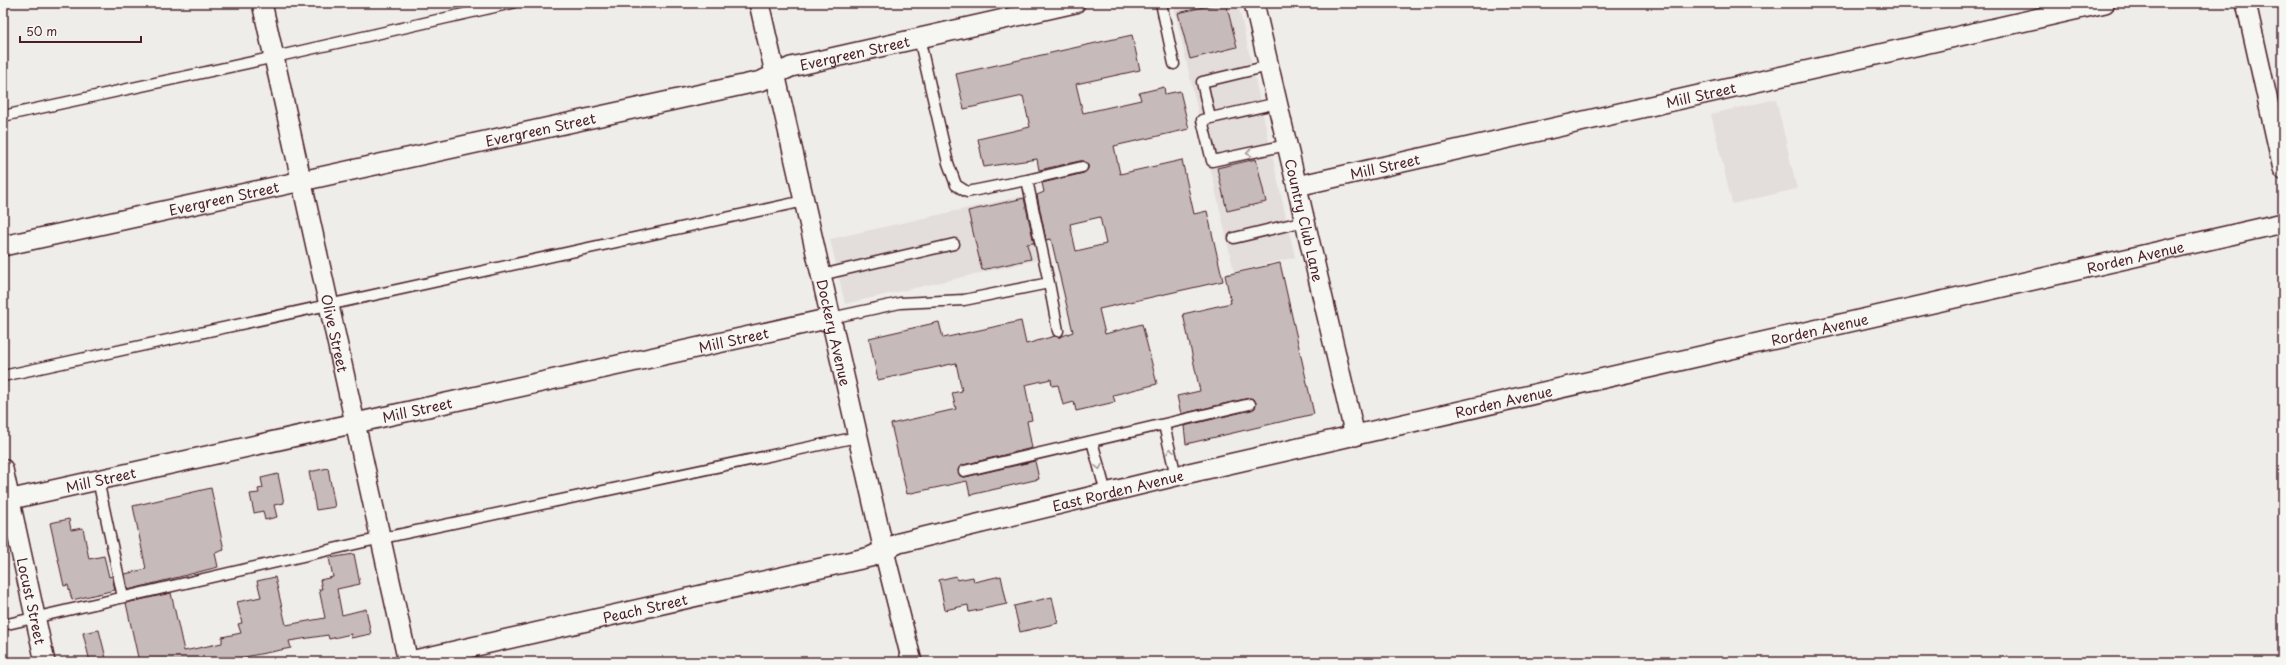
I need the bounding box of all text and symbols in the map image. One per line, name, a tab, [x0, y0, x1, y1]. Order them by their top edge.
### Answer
scale bar	[20, 18, 141, 44]
text: 50 m	[26, 22, 57, 40]
street label: Evergreen Street	[798, 30, 912, 75]
street label: Mill Street	[1664, 76, 1738, 113]
street label: Evergreen Street	[483, 107, 598, 151]
one-way arrow	[1246, 148, 1252, 156]
street label: Mill Street	[1348, 148, 1422, 184]
street label: Country Club Lane	[1280, 157, 1329, 284]
street label: Evergreen Street	[167, 176, 281, 220]
street label: Rorden Avenue	[2085, 235, 2186, 278]
street label: Dockery Avenue	[812, 277, 857, 388]
street label: Olive Street	[316, 292, 354, 374]
street label: Rorden Avenue	[1769, 308, 1871, 350]
street label: Mill Street	[696, 322, 771, 357]
street label: Rorden Avenue	[1453, 380, 1555, 422]
street label: Mill Street	[380, 391, 454, 427]
one-way arrow	[1167, 447, 1175, 454]
street label: Mill Street	[64, 461, 138, 497]
street label: East Rorden Avenue	[1050, 464, 1185, 516]
one-way arrow	[1094, 464, 1102, 471]
street label: Locust Street	[12, 556, 51, 647]
street label: Peach Street	[601, 588, 690, 628]

